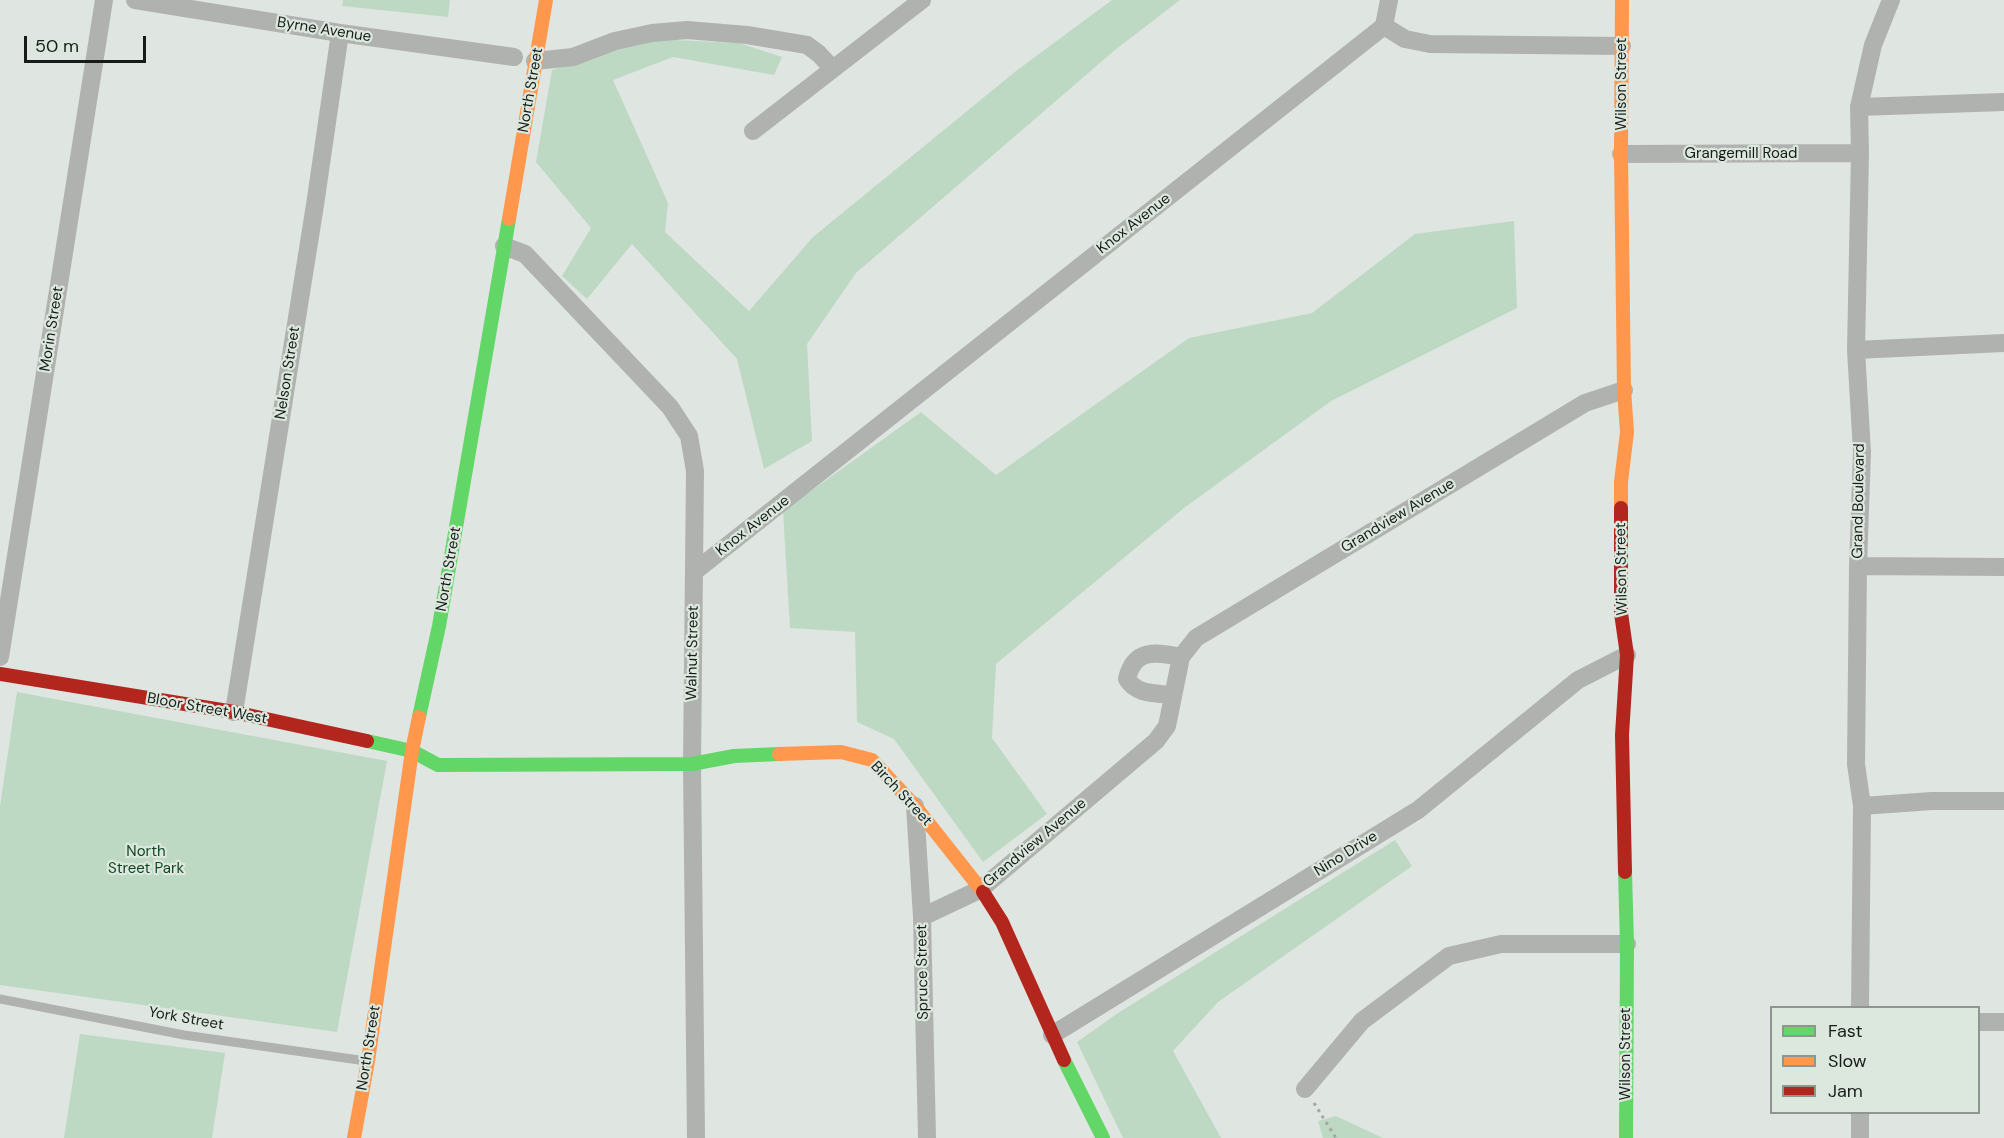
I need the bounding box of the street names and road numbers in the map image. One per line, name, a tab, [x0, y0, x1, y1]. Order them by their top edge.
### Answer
street label: Byrne Avenue	[276, 14, 372, 46]
street label: Wilson Street	[1613, 38, 1631, 130]
street label: North Street	[515, 46, 547, 134]
street label: Grangemill Road	[1685, 145, 1797, 163]
street label: Knox Avenue	[1094, 190, 1174, 258]
street label: Morin Street	[36, 285, 68, 373]
street label: Nelson Street	[272, 325, 304, 421]
street label: Grand Boulevard	[1849, 443, 1869, 559]
street label: Grandview Avenue	[1338, 475, 1458, 557]
street label: Knox Avenue	[713, 492, 793, 560]
street label: Wilson Street	[1612, 522, 1632, 616]
street label: North Street	[433, 525, 465, 613]
street label: Walnut Street	[683, 605, 703, 701]
street label: Bloor Street West	[146, 690, 268, 728]
street label: Birch Street	[867, 758, 935, 830]
street label: Grandview Avenue	[980, 795, 1090, 891]
street label: Nino Drive	[1311, 828, 1381, 880]
street label: Spruce Street	[913, 924, 933, 1020]
street label: York Street	[147, 1004, 225, 1034]
street label: North Street	[353, 1004, 385, 1092]
street label: Wilson Street	[1617, 1008, 1635, 1100]

